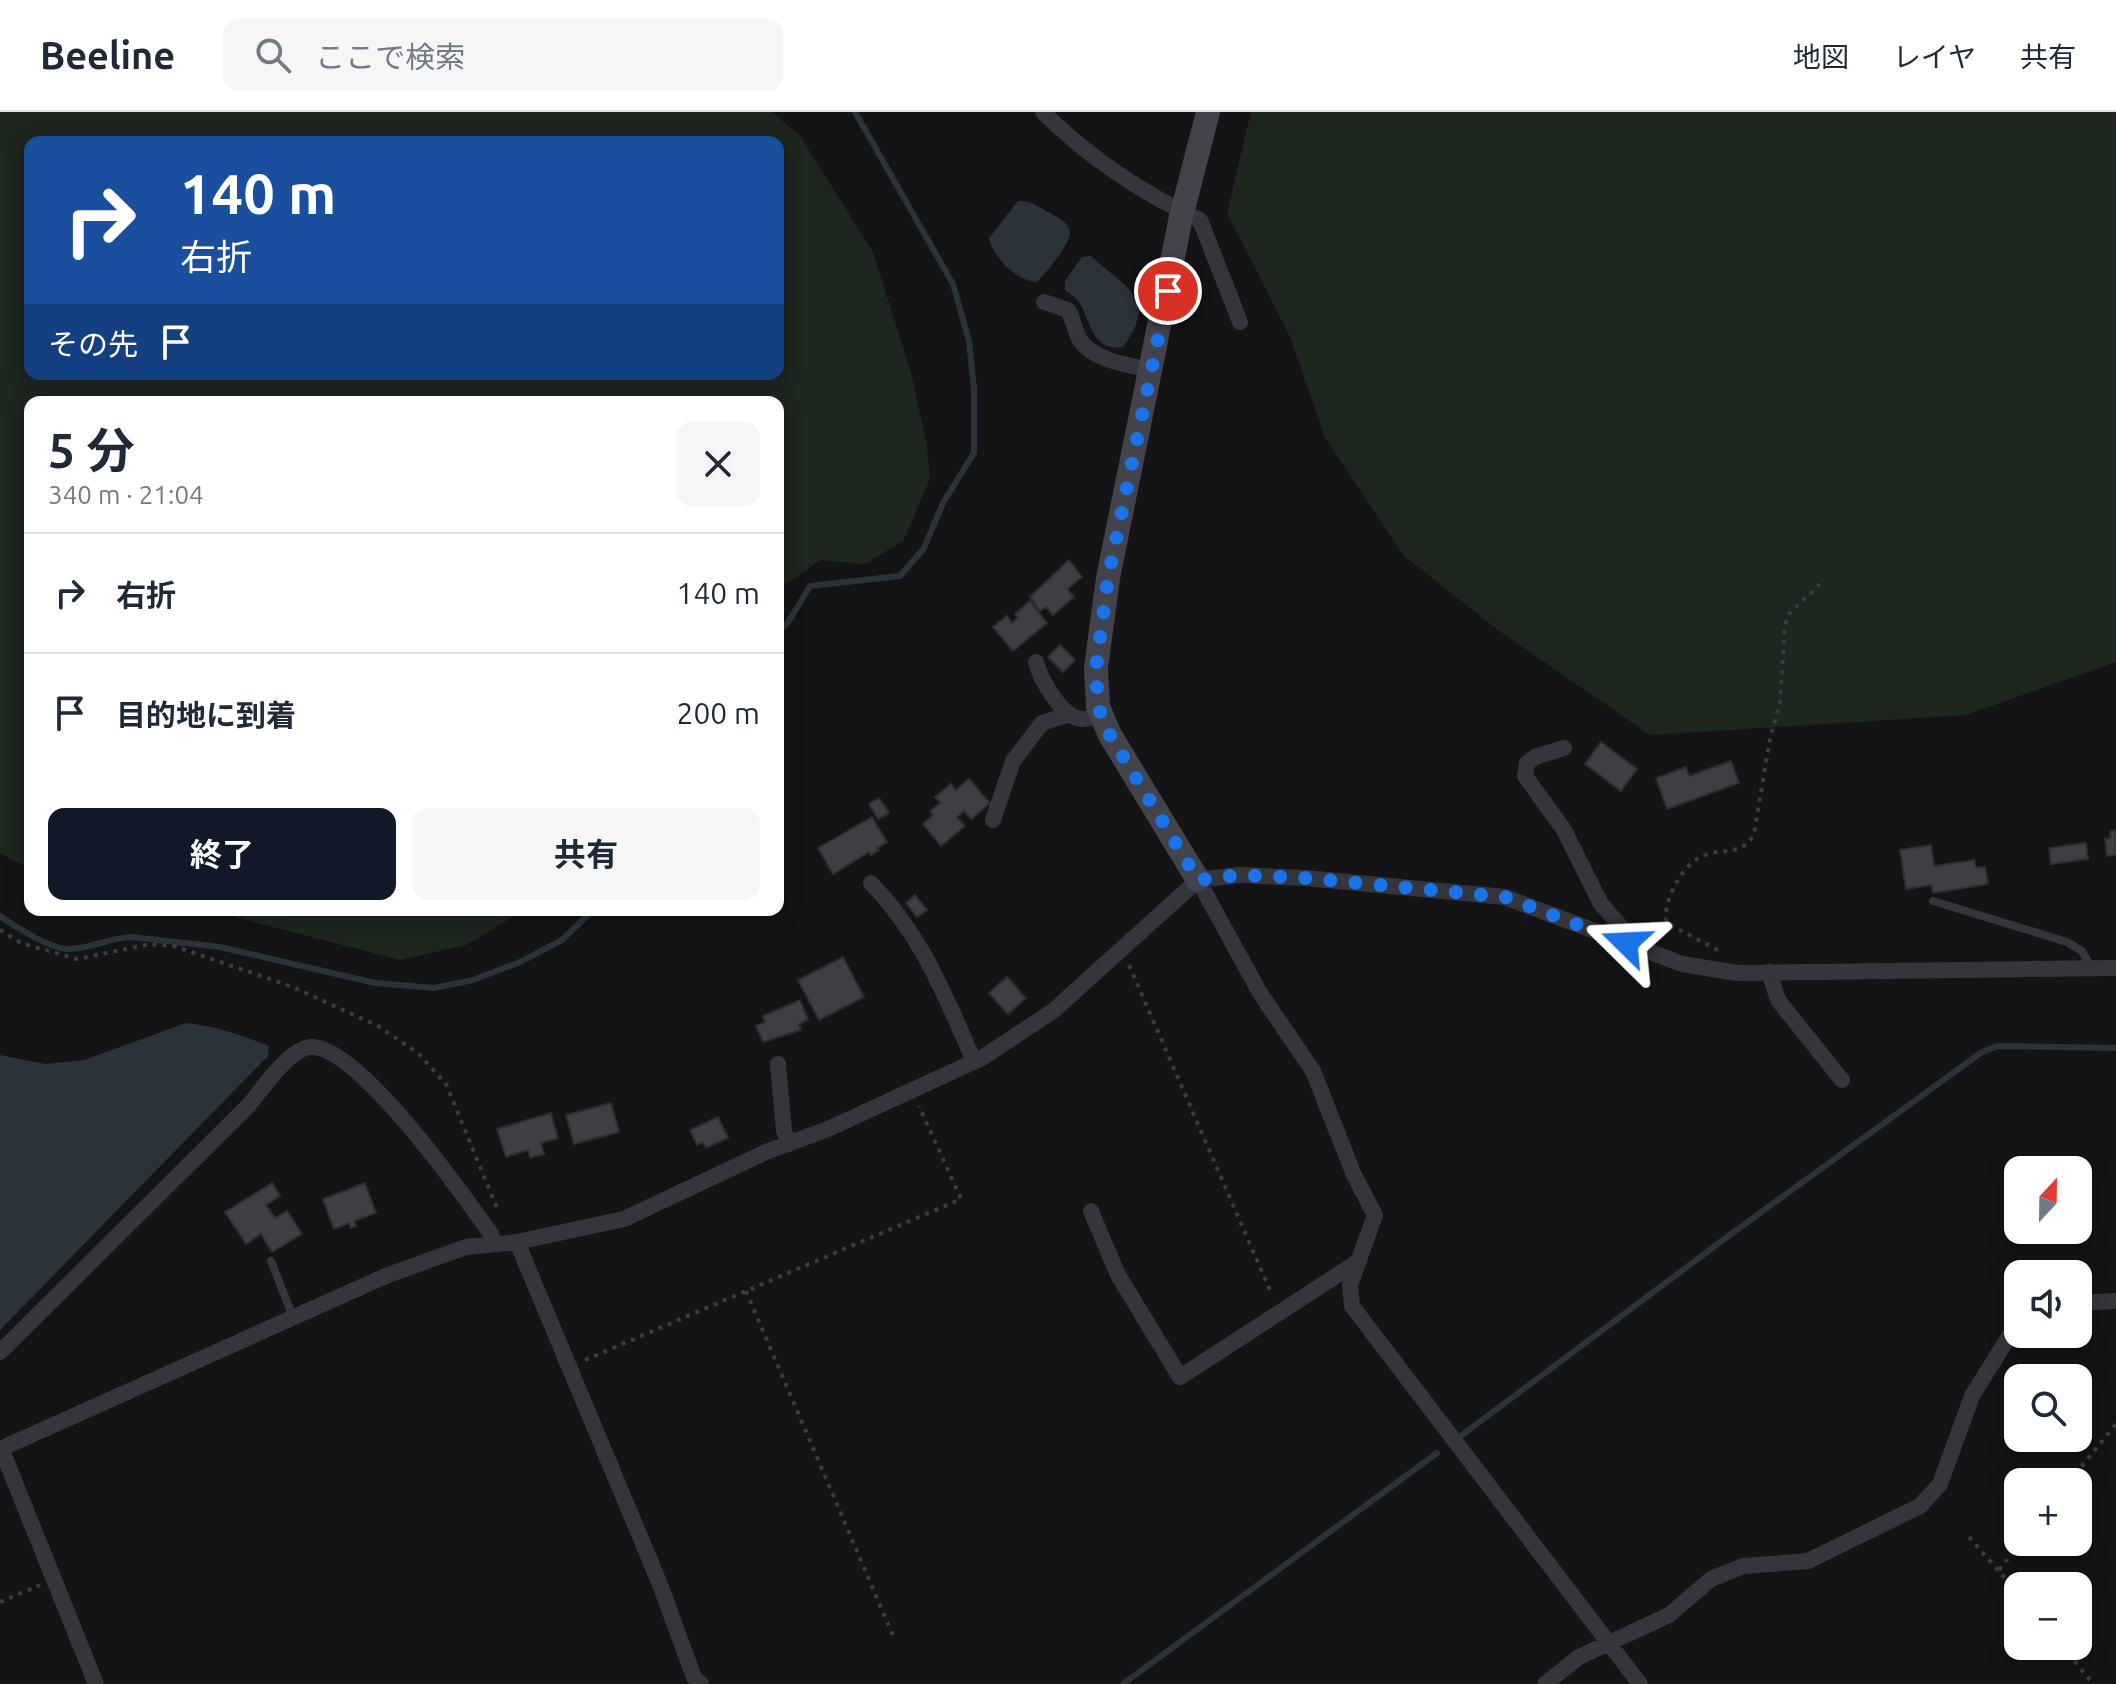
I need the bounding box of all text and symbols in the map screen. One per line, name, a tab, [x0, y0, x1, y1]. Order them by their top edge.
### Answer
search box	[223, 19, 783, 91]
icon: search	[251, 33, 295, 77]
text: Beeline	[40, 34, 175, 76]
text: ここで検索	[315, 40, 465, 74]
text: 地図	[1793, 41, 1849, 72]
text: レイヤ	[1893, 41, 1976, 72]
text: 共有	[2020, 41, 2076, 72]
text: 140 m	[180, 162, 336, 225]
icon: right	[48, 168, 152, 272]
text: 右折	[180, 236, 252, 277]
pin	[1134, 257, 1202, 325]
icon: arrive	[1146, 269, 1190, 313]
icon: arrive	[154, 320, 198, 364]
text: その先	[48, 327, 138, 361]
button: close	[676, 422, 760, 506]
text: 5 分	[48, 423, 134, 477]
text: 340 m · 21:04	[48, 480, 204, 509]
icon: right	[48, 571, 92, 615]
text: 140 m	[676, 576, 760, 610]
text: 右折	[116, 578, 176, 612]
icon: arrive	[48, 691, 92, 735]
text: 200 m	[676, 696, 760, 730]
text: 目的地に到着	[116, 698, 296, 732]
button: 終了	[48, 808, 396, 900]
button: 共有	[412, 808, 760, 900]
position arrow	[1584, 901, 1668, 985]
north arrow	[2004, 1156, 2092, 1244]
map controls	[2004, 1156, 2092, 1660]
button: sound	[2004, 1260, 2092, 1348]
button: search	[2004, 1364, 2092, 1452]
button: +	[2004, 1468, 2092, 1556]
button: −	[2004, 1572, 2092, 1660]

